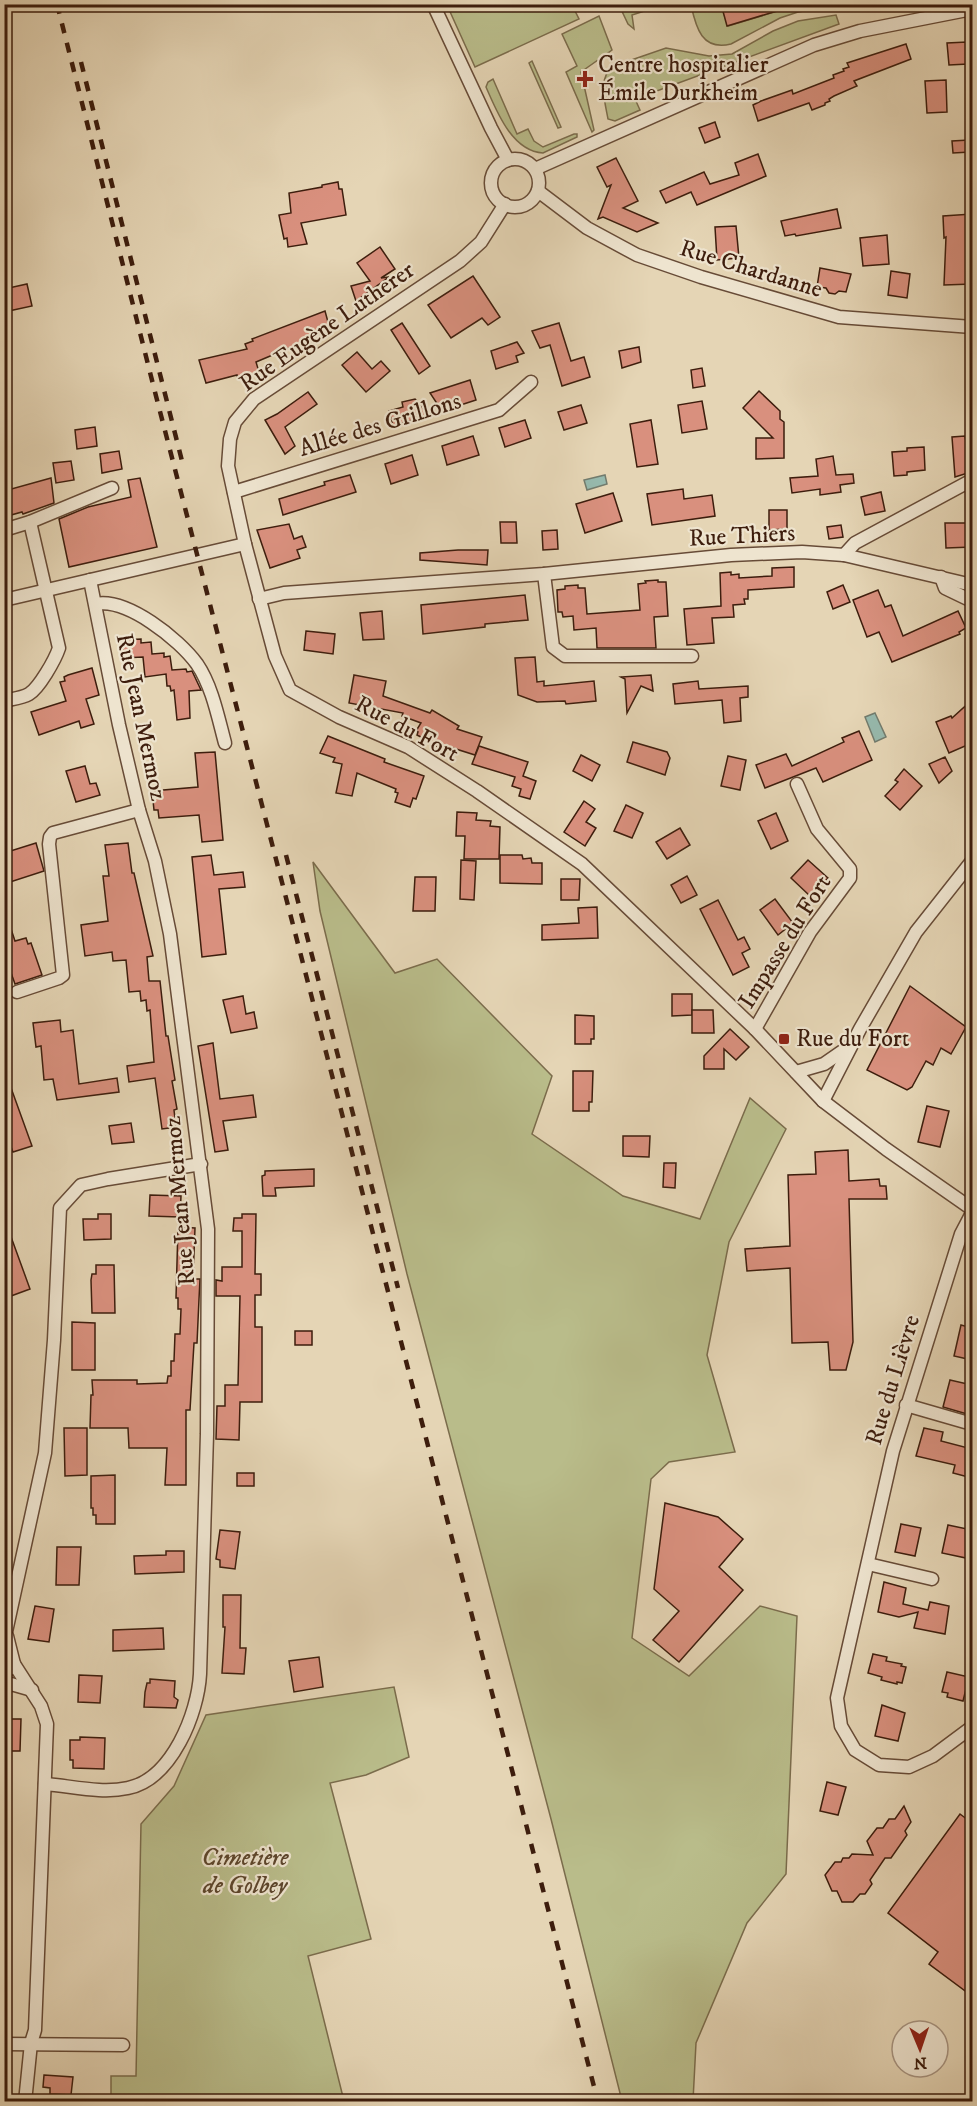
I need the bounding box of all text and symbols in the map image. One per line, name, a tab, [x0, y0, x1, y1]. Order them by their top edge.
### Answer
place label: Centre hospitalier Émile Durkheim	[598, 50, 769, 108]
marker: Centre hospitalier Émile Durkheim	[576, 70, 594, 88]
street label: Rue Chardanne	[676, 233, 826, 305]
street label: Rue Eugène Lutherer	[234, 255, 421, 399]
street label: Allée des Grillons	[295, 386, 465, 464]
street label: Rue Thiers	[688, 518, 796, 554]
street label: Rue Jean Mermoz	[109, 631, 173, 804]
street label: Rue du Fort	[350, 689, 464, 769]
street label: Impasse du Fort	[732, 869, 838, 1014]
place label: Rue du Fort	[796, 1024, 910, 1054]
marker: Rue du Fort	[777, 1032, 791, 1046]
street label: Rue Jean Mermoz	[158, 1114, 202, 1287]
street label: Rue du Lièvre	[859, 1311, 927, 1449]
park label: Cimetière de Golbey	[202, 1843, 289, 1901]
north arrow	[890, 2019, 950, 2079]
text: N	[914, 2053, 927, 2073]

